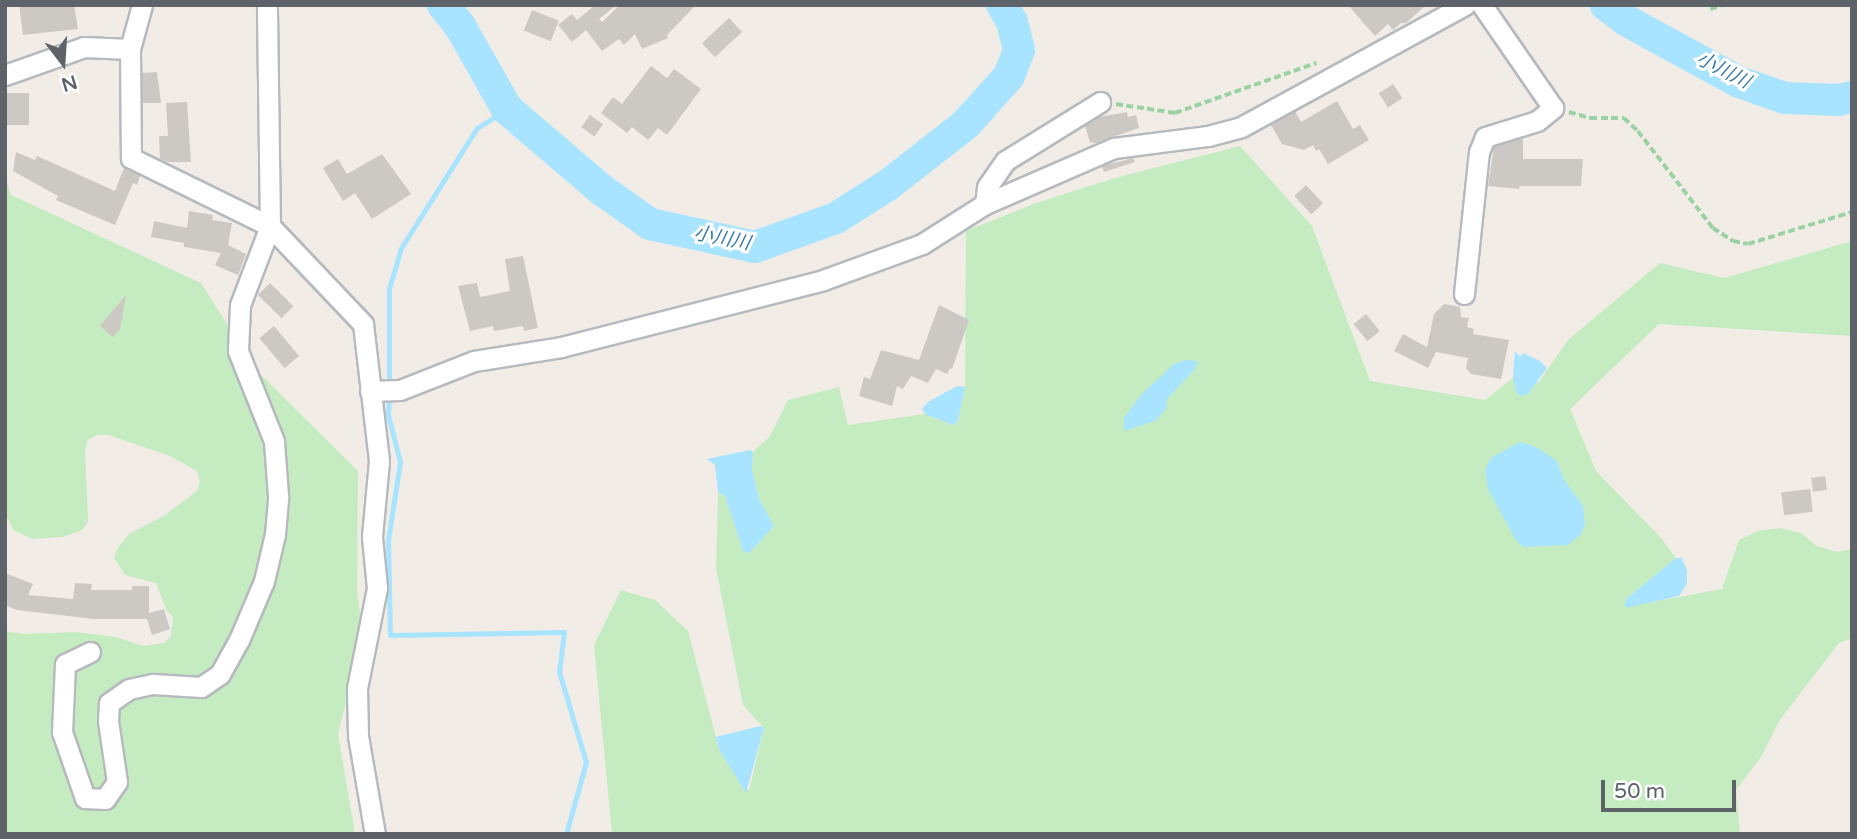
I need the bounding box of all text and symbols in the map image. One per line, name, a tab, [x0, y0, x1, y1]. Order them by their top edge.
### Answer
north arrow	[28, 28, 98, 98]
water label: 小川川	[1692, 48, 1754, 94]
text: N	[59, 70, 80, 96]
water label: 小川川	[692, 222, 752, 256]
scale bar	[1605, 766, 1740, 810]
text: 50 m	[1614, 779, 1665, 804]

